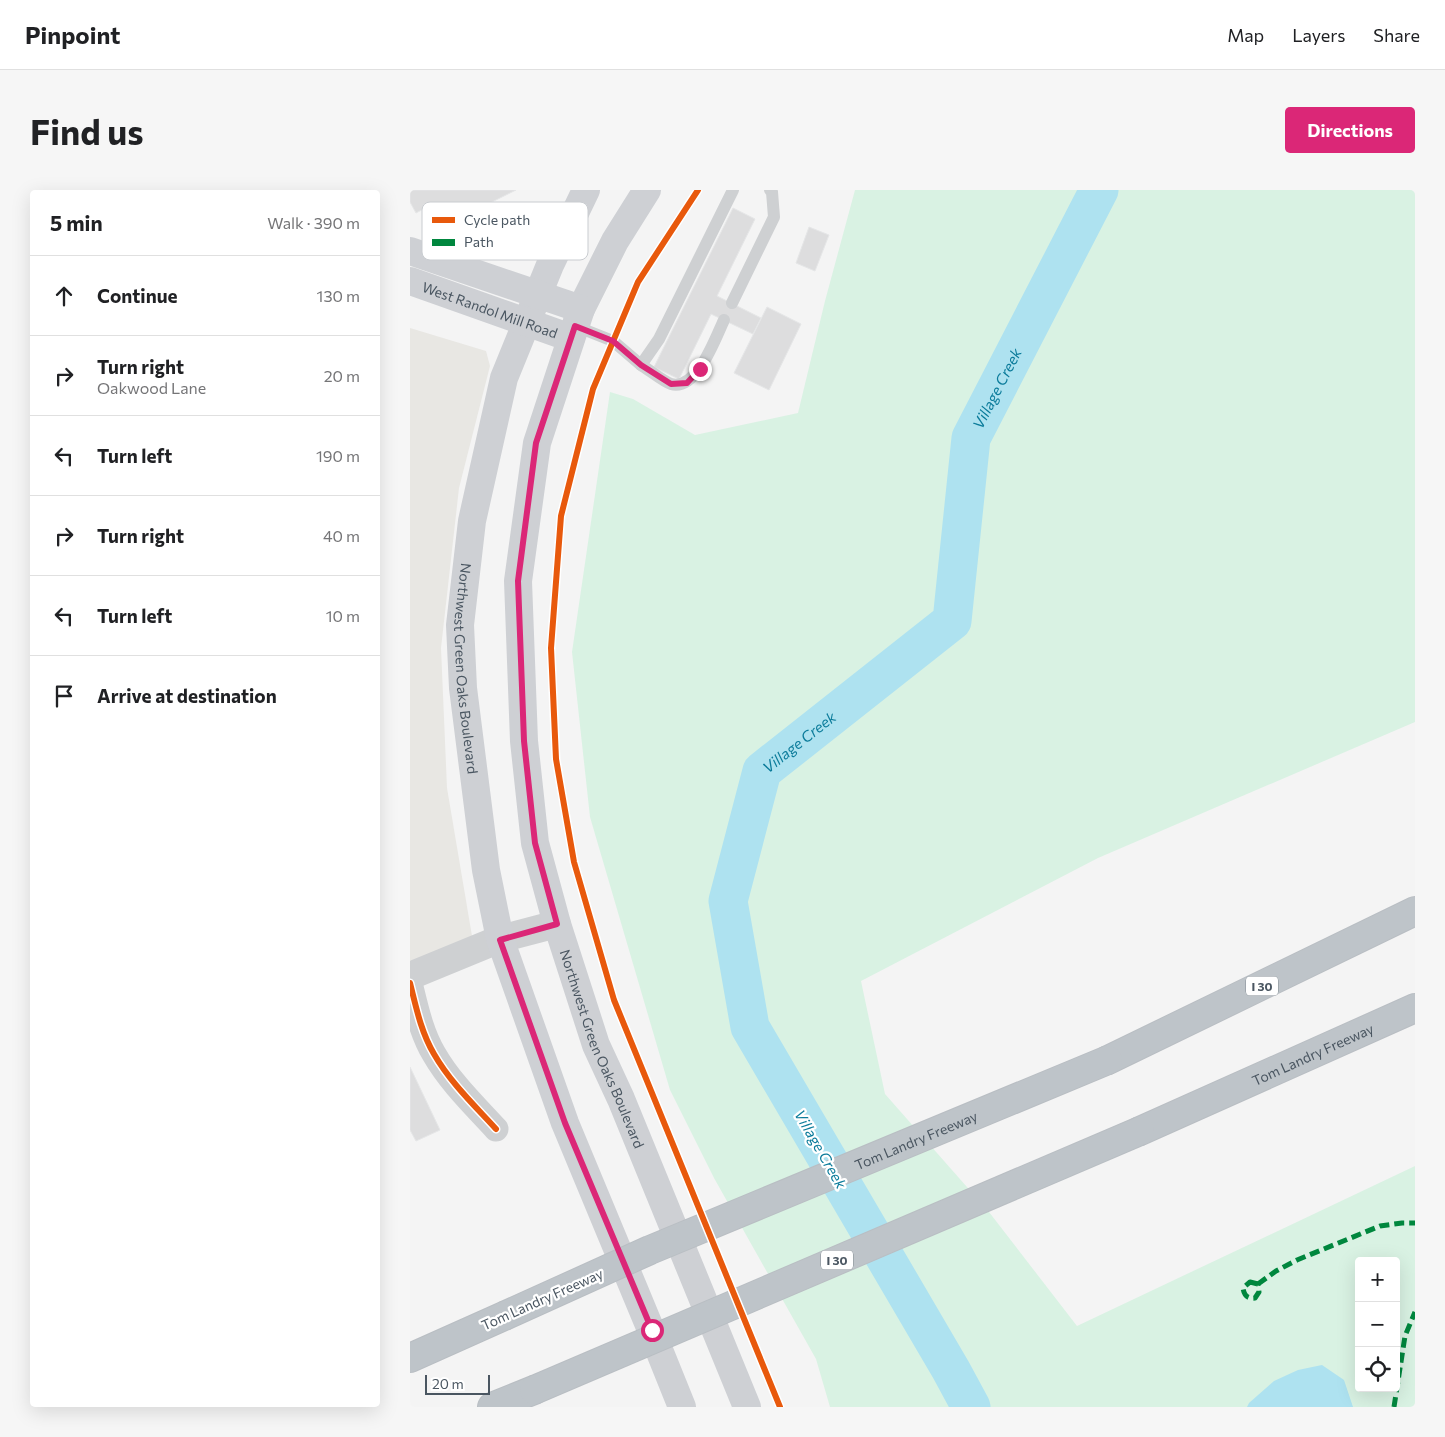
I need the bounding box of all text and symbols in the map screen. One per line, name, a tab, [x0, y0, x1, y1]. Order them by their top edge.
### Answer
text: Pinpoint	[25, 20, 120, 49]
text: Map	[1227, 24, 1264, 46]
text: Layers	[1292, 24, 1345, 46]
text: Share	[1373, 24, 1420, 46]
button: Directions	[1285, 107, 1415, 153]
text: Find us	[30, 109, 144, 152]
legend	[422, 202, 588, 260]
text: 5 min	[50, 210, 103, 235]
text: Cycle path	[464, 211, 530, 228]
text: Walk · 390 m	[267, 213, 360, 232]
text: Path	[464, 233, 494, 250]
street label: West Randol Mill Road	[420, 278, 560, 341]
icon: ahead	[50, 282, 78, 310]
text: Continue	[97, 284, 177, 307]
text: 130 m	[317, 286, 360, 305]
water label: Village Creek	[968, 344, 1025, 432]
text: Turn right	[97, 355, 184, 378]
route end	[689, 358, 712, 381]
icon: right	[50, 362, 78, 390]
text: 20 m	[324, 366, 360, 385]
text: Oakwood Lane	[97, 378, 206, 397]
icon: left	[50, 442, 78, 470]
text: Turn left	[97, 444, 172, 467]
text: 190 m	[316, 446, 360, 465]
icon: right	[50, 522, 78, 550]
text: Turn right	[97, 524, 184, 547]
text: 40 m	[323, 526, 360, 545]
street label: Northwest Green Oaks Boulevard	[451, 562, 482, 775]
icon: left	[50, 602, 78, 630]
text: Turn left	[97, 604, 172, 627]
text: 10 m	[326, 606, 360, 625]
icon: arrive	[50, 682, 78, 710]
text: Arrive at destination	[97, 684, 277, 707]
water label: Village Creek	[759, 707, 840, 776]
street label: Northwest Green Oaks Boulevard	[557, 947, 649, 1150]
road number: I 30	[1246, 976, 1278, 996]
street label: Tom Landry Freeway	[1249, 1019, 1376, 1088]
water label: Village Creek	[791, 1106, 851, 1193]
street label: Tom Landry Freeway	[852, 1107, 980, 1173]
road number: I 30	[821, 1250, 853, 1270]
map controls	[1355, 1257, 1400, 1392]
button: +	[1355, 1257, 1400, 1302]
street label: Tom Landry Freeway	[479, 1265, 605, 1333]
button: −	[1355, 1302, 1400, 1347]
route start	[641, 1319, 664, 1342]
button: locate	[1355, 1347, 1400, 1392]
scale bar	[425, 1372, 490, 1395]
text: 20 m	[432, 1375, 464, 1392]

